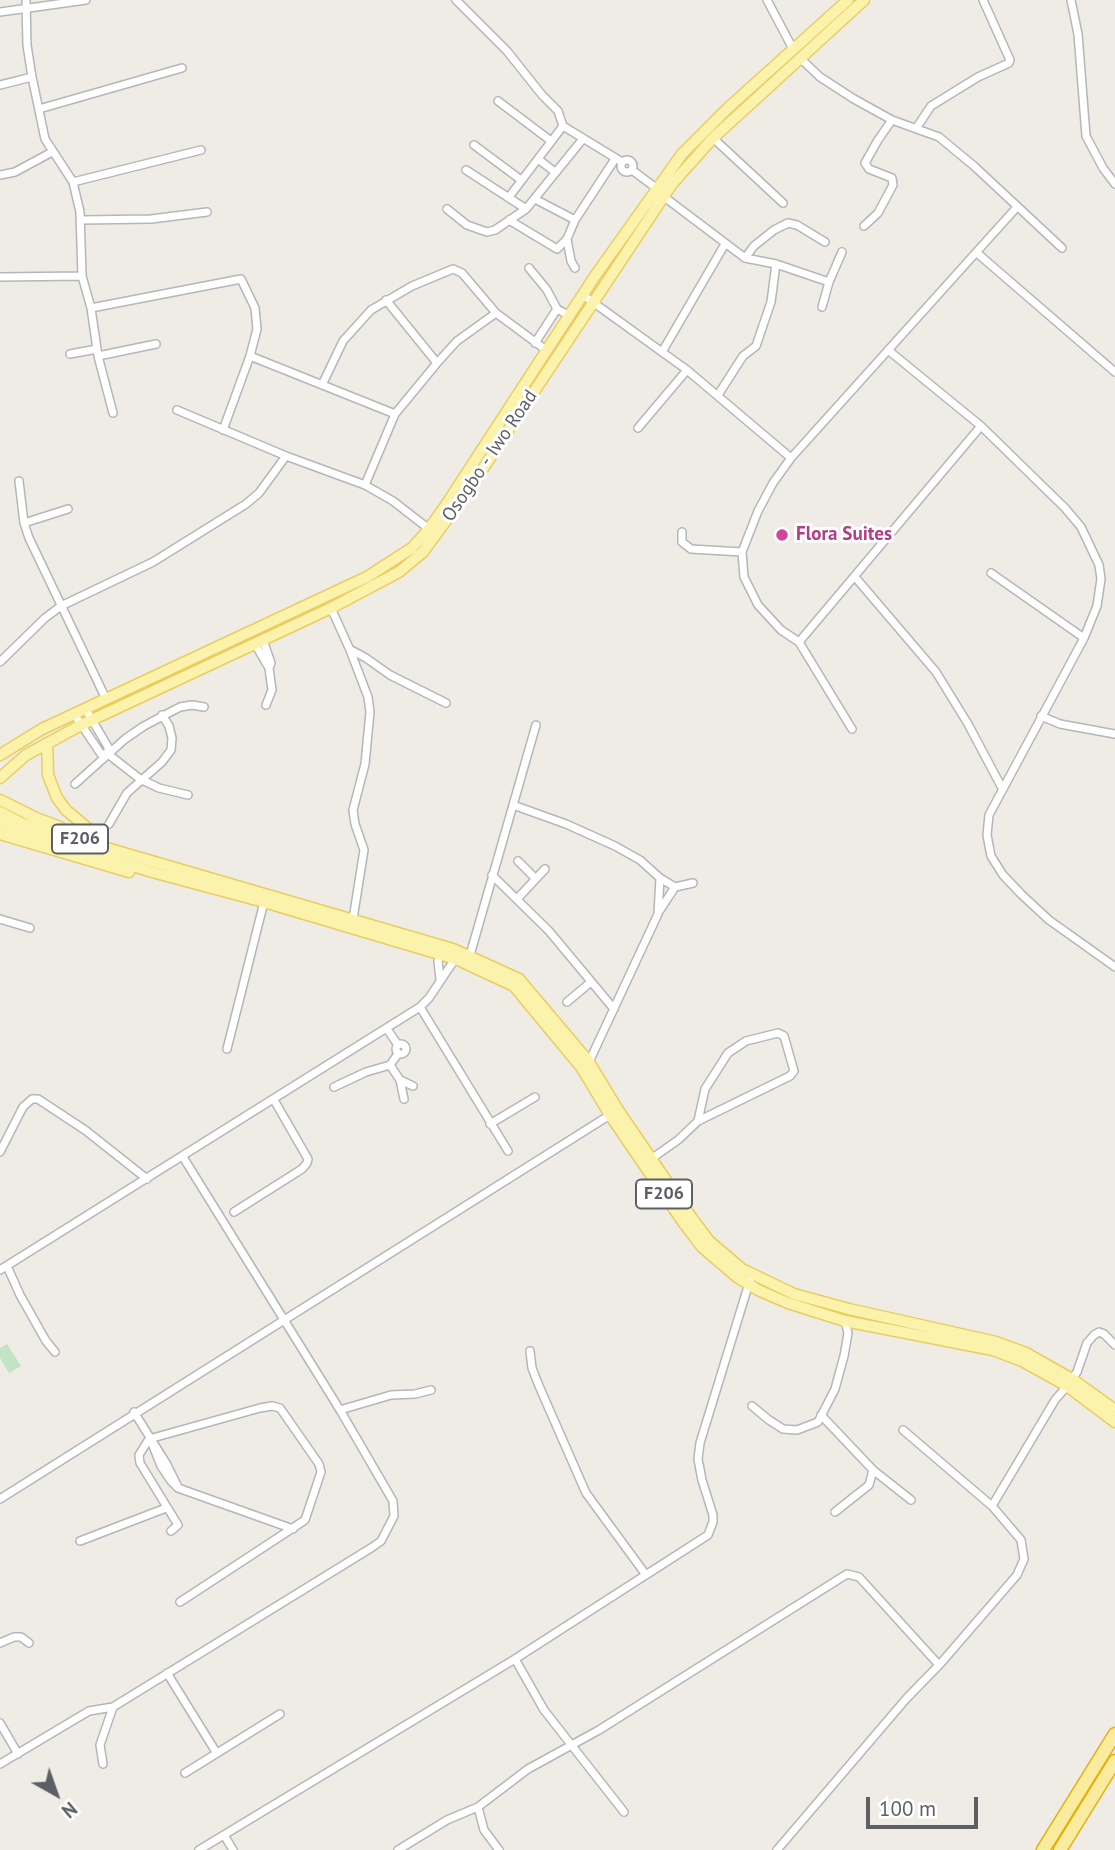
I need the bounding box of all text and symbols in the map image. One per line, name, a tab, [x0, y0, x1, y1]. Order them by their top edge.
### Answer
street label: Osogbo - Iwo Road	[438, 386, 542, 526]
place label: Flora Suites	[796, 524, 892, 546]
marker: Flora Suites	[774, 527, 790, 543]
road number: F206	[52, 824, 108, 854]
road number: F206	[636, 1180, 692, 1209]
north arrow	[21, 1759, 91, 1829]
scale bar	[870, 1784, 982, 1828]
text: 100 m	[879, 1795, 936, 1822]
text: N	[57, 1797, 82, 1823]

